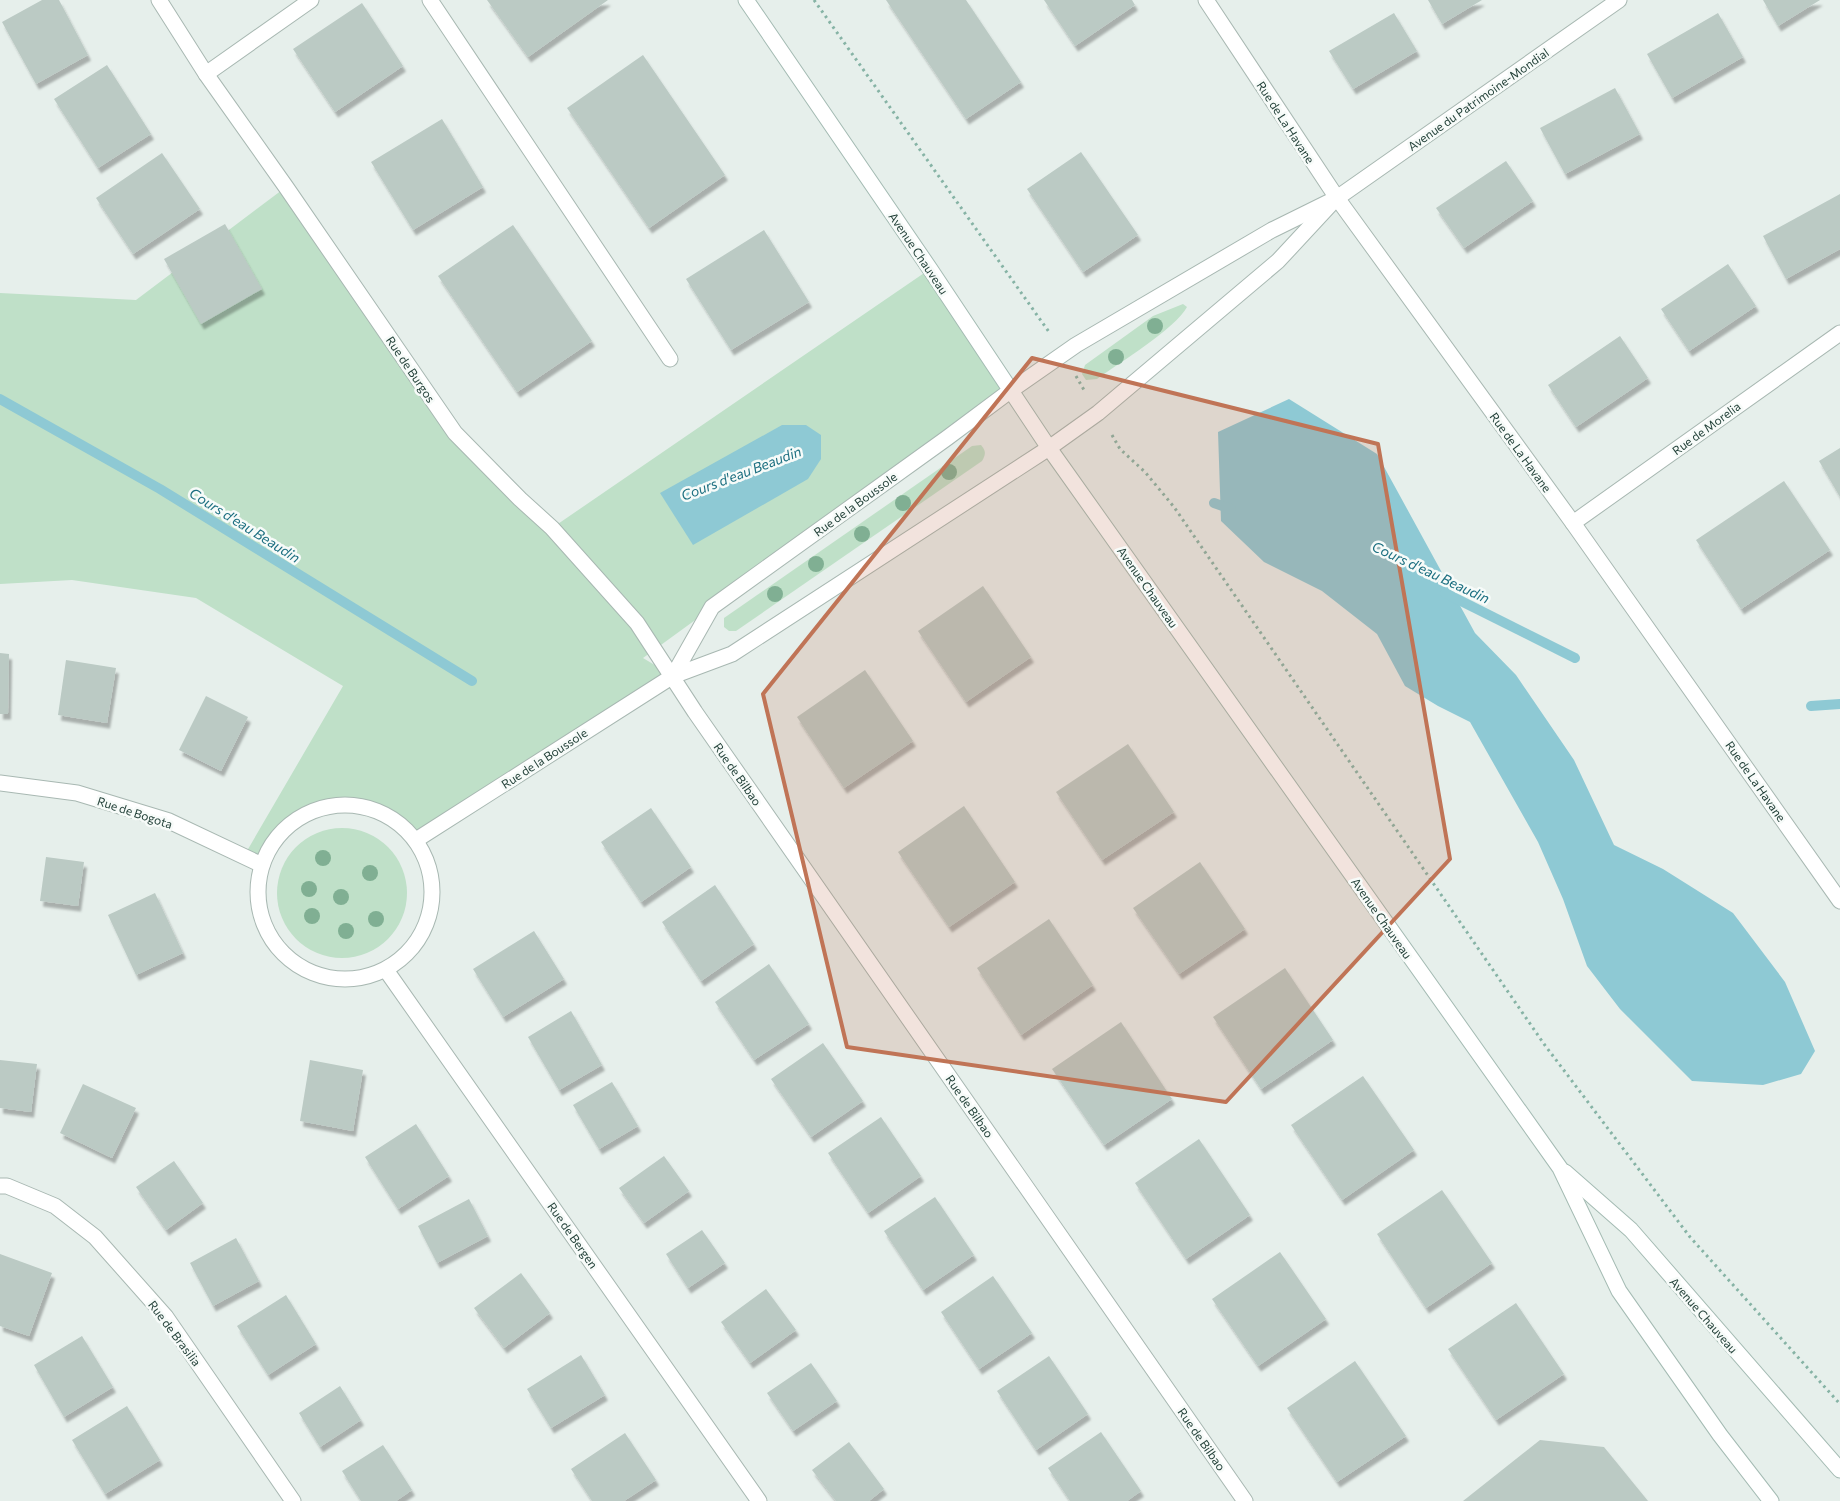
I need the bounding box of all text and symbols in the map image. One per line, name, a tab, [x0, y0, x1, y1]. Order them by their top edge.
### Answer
street label: Avenue du Patrimoine-Mondial	[1405, 45, 1551, 153]
street label: Rue de La Havane	[1254, 78, 1318, 166]
street label: Avenue Chauveau	[886, 209, 952, 297]
street label: Rue de Burgos	[384, 333, 438, 405]
street label: Rue de Morelia	[1669, 399, 1743, 457]
street label: Rue de La Havane	[1487, 409, 1555, 495]
water label: Cours d'eau Beaudin	[678, 442, 804, 504]
street label: Rue de la Boussole	[811, 469, 899, 539]
water label: Cours d'eau Beaudin	[186, 484, 304, 566]
water label: Cours d'eau Beaudin	[1370, 537, 1492, 607]
street label: Avenue Chauveau	[1115, 544, 1181, 630]
street label: Rue de la Boussole	[498, 725, 590, 791]
street label: Rue de La Havane	[1723, 738, 1789, 824]
street label: Rue de Bilbao	[711, 740, 765, 808]
street label: Rue de Bogota	[96, 793, 174, 831]
street label: Avenue Chauveau	[1349, 875, 1415, 961]
street label: Rue de Bilbao	[943, 1072, 997, 1140]
street label: Rue de Bergen	[545, 1199, 601, 1271]
street label: Avenue Chauveau	[1667, 1274, 1741, 1356]
street label: Rue de Brasilia	[146, 1297, 204, 1369]
street label: Rue de Bilbao	[1175, 1405, 1229, 1473]

